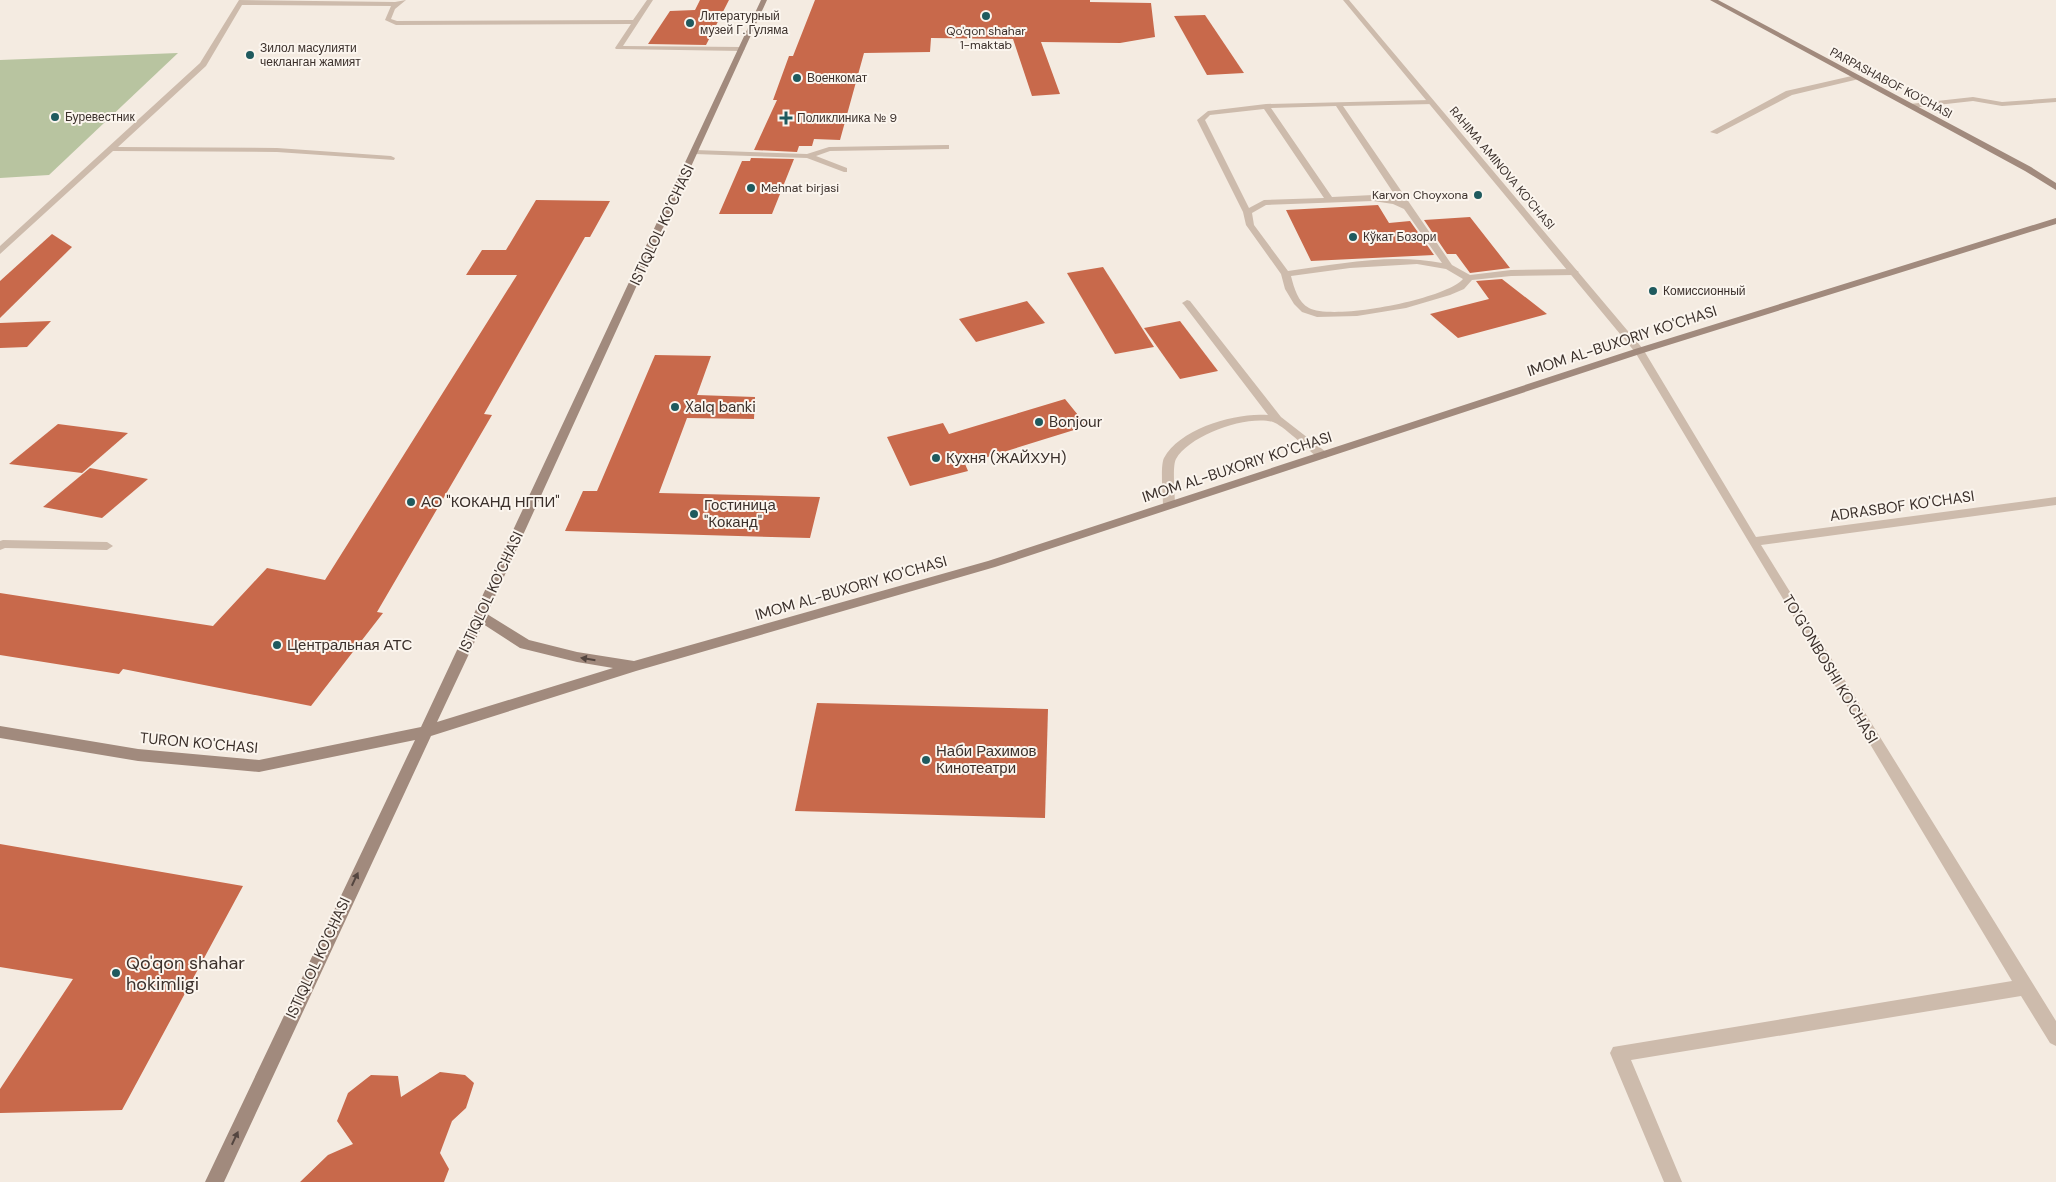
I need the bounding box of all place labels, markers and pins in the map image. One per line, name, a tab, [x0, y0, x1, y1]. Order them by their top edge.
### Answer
place label: Литературный музей Г. Гуляма	[700, 8, 789, 38]
marker: Qo'qon shahar 1-maktab	[980, 10, 992, 22]
marker: Литературный музей Г. Гуляма	[684, 17, 696, 29]
place label: Qo'qon shahar 1-maktab	[946, 23, 1026, 53]
place label: Зилол масулияти чекланган жамият	[260, 40, 361, 70]
marker: Зилол масулияти чекланган жамият	[244, 49, 256, 61]
place label: Военкомат	[807, 70, 868, 86]
marker: Военкомат	[791, 72, 803, 84]
place label: Буревестник	[65, 109, 136, 125]
place label: Поликлиника № 9	[797, 110, 897, 126]
marker: Буревестник	[49, 111, 61, 123]
marker: Поликлиника № 9	[779, 111, 793, 125]
place label: Mehnat birjasi	[761, 180, 839, 196]
marker: Mehnat birjasi	[745, 182, 757, 194]
place label: Karvon Choyxona	[1372, 187, 1468, 203]
marker: Karvon Choyxona	[1472, 189, 1484, 201]
place label: Кўкат Бозори	[1363, 229, 1436, 245]
marker: Кўкат Бозори	[1347, 231, 1359, 243]
place label: Комиссионный	[1663, 283, 1746, 299]
marker: Комиссионный	[1647, 285, 1659, 297]
place label: Xalq banki	[685, 397, 756, 417]
marker: Xalq banki	[669, 401, 681, 413]
place label: Bonjour	[1049, 412, 1103, 432]
marker: Bonjour	[1033, 416, 1045, 428]
place label: Кухня (ЖАЙХУН)	[946, 448, 1066, 468]
marker: Кухня (ЖАЙХУН)	[930, 452, 942, 464]
place label: АО "КОКАНД НГПИ"	[421, 492, 560, 512]
place label: Гостиница "Коканд"	[704, 495, 776, 532]
marker: АО "КОКАНД НГПИ"	[405, 496, 417, 508]
marker: Гостиница "Коканд"	[688, 508, 700, 520]
place label: Центральная АТС	[287, 635, 413, 655]
marker: Центральная АТС	[271, 639, 283, 651]
place label: Наби Рахимов Кинотеатри	[936, 741, 1037, 778]
marker: Наби Рахимов Кинотеатри	[920, 754, 932, 766]
place label: Qo'qon shahar hokimligi	[126, 951, 245, 996]
marker: Qo'qon shahar hokimligi	[110, 967, 122, 979]

